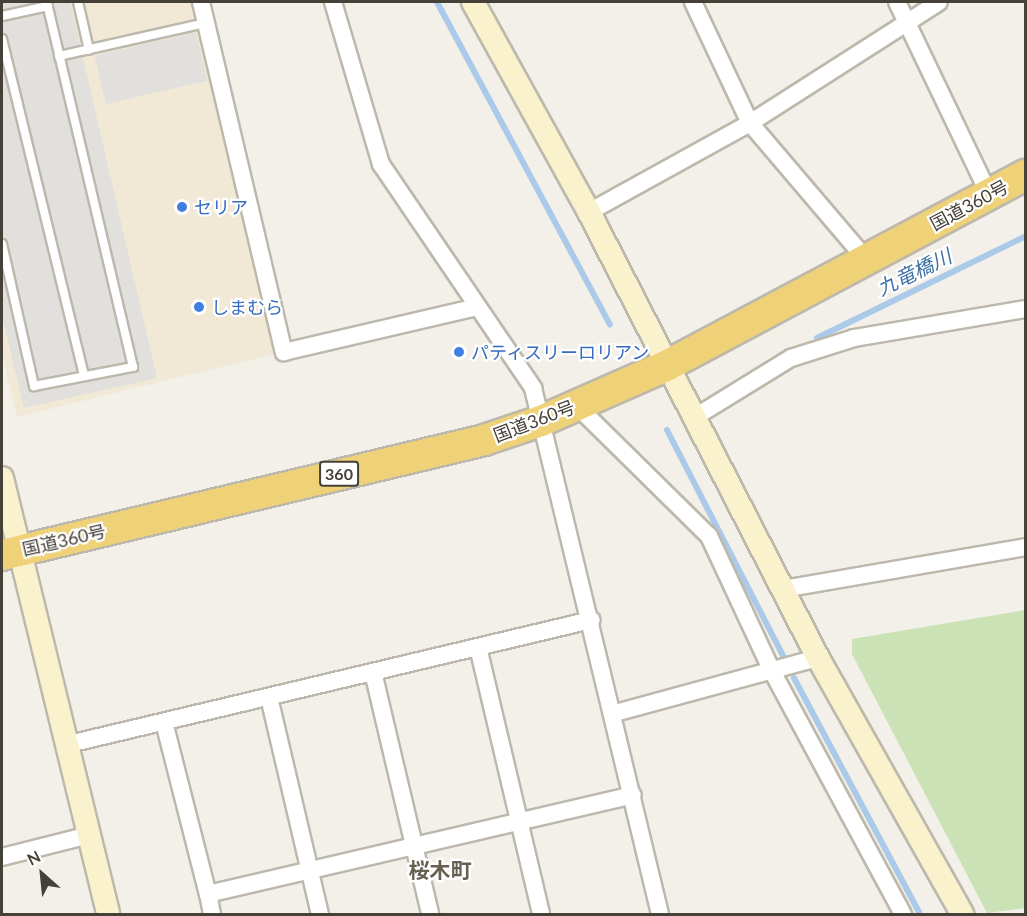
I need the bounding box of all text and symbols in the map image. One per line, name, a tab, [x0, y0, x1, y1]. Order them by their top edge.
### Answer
street label: 国道360号	[926, 175, 1012, 235]
place label: セリア	[194, 196, 248, 218]
marker: セリア	[175, 200, 189, 214]
water label: 九竜橋川	[873, 244, 955, 300]
place label: しまむら	[211, 296, 283, 318]
marker: しまむら	[192, 300, 206, 314]
place label: パティスリーロリアン	[471, 341, 651, 363]
marker: パティスリーロリアン	[452, 345, 466, 359]
street label: 国道360号	[490, 396, 578, 446]
road number: 360	[318, 461, 360, 487]
street label: 国道360号	[20, 520, 108, 560]
north arrow	[12, 844, 72, 904]
text: N	[24, 846, 43, 869]
district label: 桜木町	[409, 857, 471, 883]

